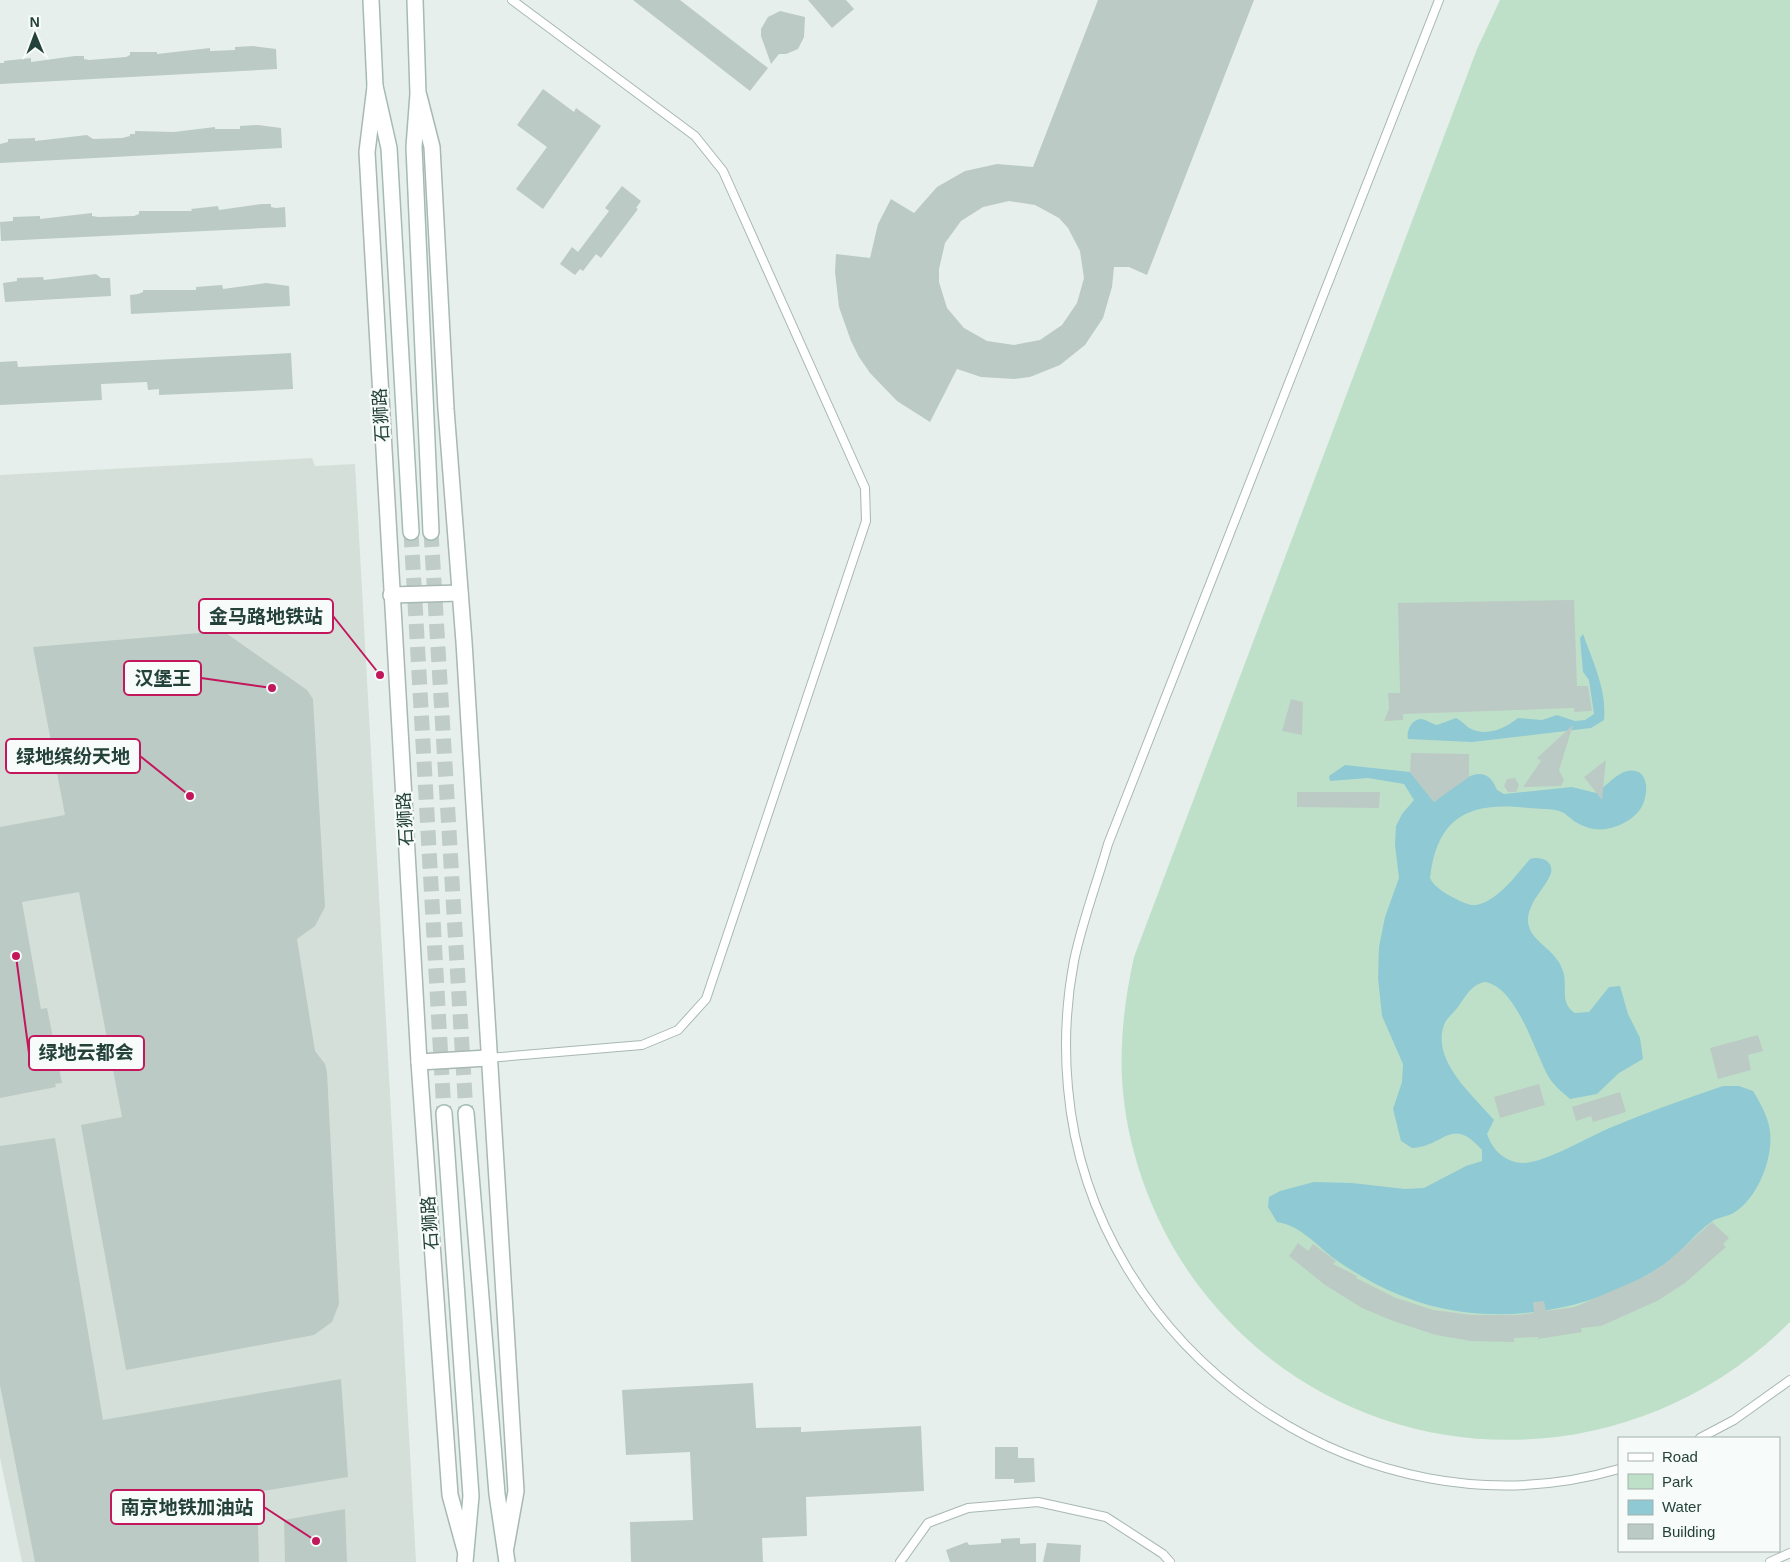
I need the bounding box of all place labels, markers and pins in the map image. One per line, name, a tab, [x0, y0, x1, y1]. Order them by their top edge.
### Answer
callout: 金马路地铁站	[199, 599, 333, 633]
callout: 汉堡王	[124, 661, 201, 695]
callout: 绿地缤纷天地	[6, 739, 140, 773]
callout: 绿地云都会	[29, 1036, 144, 1070]
callout: 南京地铁加油站	[111, 1490, 264, 1524]

